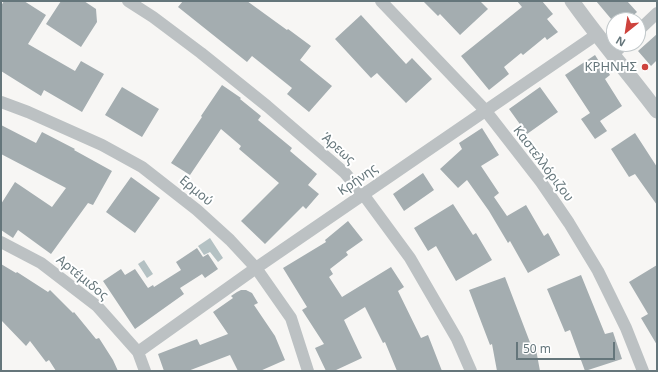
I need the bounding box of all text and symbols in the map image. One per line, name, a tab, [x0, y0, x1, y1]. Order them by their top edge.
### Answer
north arrow	[606, 12, 646, 52]
text: N	[613, 33, 628, 51]
place label: ΚΡΗΝΗΣ	[585, 59, 637, 75]
marker: ΚΡΗΝΗΣ	[640, 62, 650, 72]
street label: Καστελλόριζου	[510, 123, 576, 205]
street label: Άρεως	[318, 130, 358, 168]
street label: Κρήνης	[335, 161, 381, 199]
street label: Ερμού	[176, 173, 216, 209]
street label: Αρτέμιδος	[53, 252, 111, 304]
scale bar	[518, 334, 617, 360]
text: 50 m	[523, 340, 551, 357]

